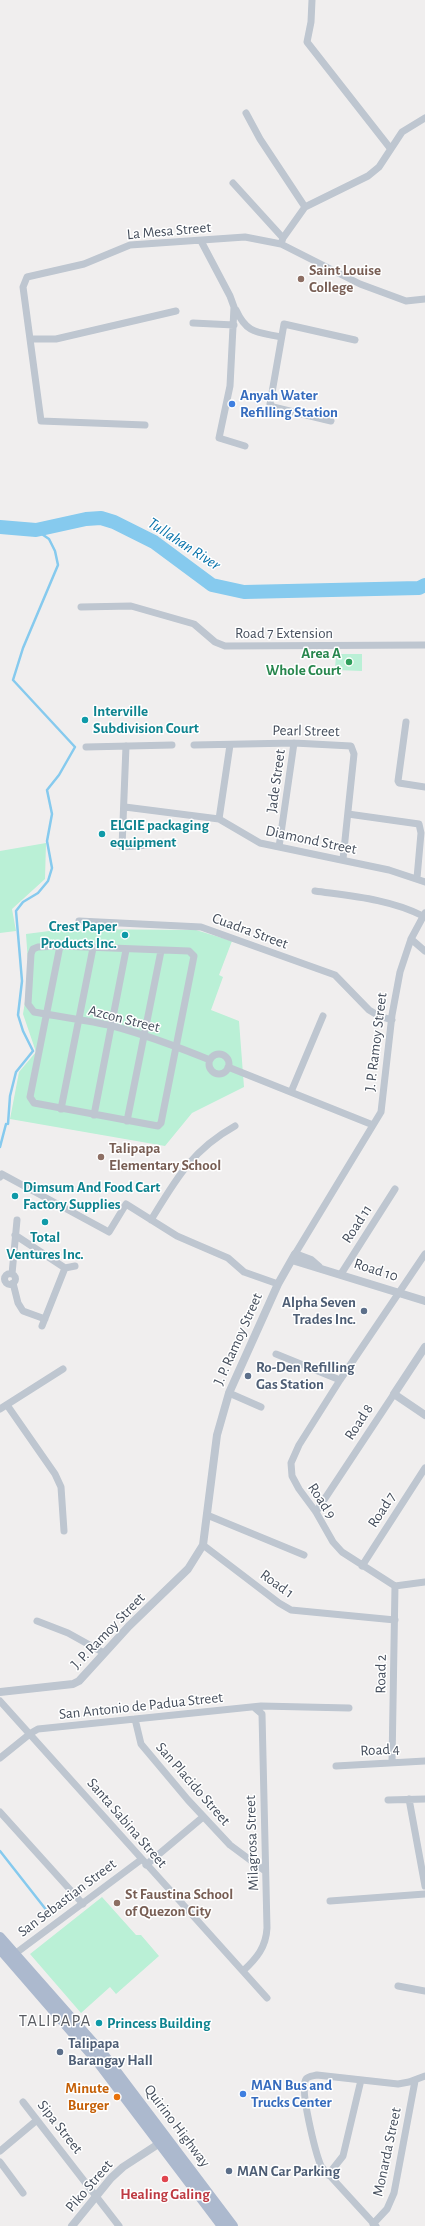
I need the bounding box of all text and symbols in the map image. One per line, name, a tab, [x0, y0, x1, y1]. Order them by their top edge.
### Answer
street label: La Mesa Street	[126, 218, 212, 244]
place label: Saint Louise College	[309, 261, 381, 296]
marker: Saint Louise College	[296, 274, 306, 284]
place label: Anyah Water Refilling Station	[240, 386, 338, 421]
marker: Anyah Water Refilling Station	[227, 399, 237, 409]
water label: Tullahan River	[144, 513, 224, 575]
street label: Road 7 Extension	[235, 624, 333, 642]
place label: Area A Whole Court	[266, 644, 341, 679]
marker: Area A Whole Court	[344, 657, 354, 667]
place label: Interville Subdivision Court	[93, 702, 199, 737]
marker: Interville Subdivision Court	[80, 715, 90, 725]
street label: Pearl Street	[272, 721, 340, 741]
street label: Jade Street	[263, 748, 289, 814]
place label: ELGIE packaging equipment	[110, 816, 209, 851]
street label: Diamond Street	[264, 822, 358, 858]
marker: ELGIE packaging equipment	[97, 829, 107, 839]
street label: Cuadra Street	[210, 909, 290, 953]
place label: Crest Paper Products Inc.	[40, 917, 117, 952]
marker: Crest Paper Products Inc.	[120, 930, 130, 940]
street label: J. P. Ramoy Street	[361, 992, 391, 1092]
street label: Azcon Street	[86, 1001, 162, 1037]
place label: Talipapa Elementary School	[109, 1139, 221, 1174]
marker: Talipapa Elementary School	[96, 1152, 106, 1162]
place label: Dimsum And Food Cart Factory Supplies	[23, 1178, 160, 1213]
marker: Dimsum And Food Cart Factory Supplies	[10, 1191, 20, 1201]
street label: Road 11	[338, 1201, 376, 1247]
marker: Total Ventures Inc.	[40, 1217, 50, 1227]
place label: Total Ventures Inc.	[6, 1228, 84, 1263]
street label: Road 10	[352, 1254, 400, 1286]
street label: J. P. Ramoy Street	[210, 1290, 266, 1388]
place label: Alpha Seven Trades Inc.	[282, 1293, 356, 1328]
marker: Alpha Seven Trades Inc.	[359, 1306, 369, 1316]
place label: Ro-Den Refilling Gas Station	[256, 1358, 355, 1393]
marker: Ro-Den Refilling Gas Station	[243, 1371, 253, 1381]
street label: Road 8	[341, 1401, 377, 1443]
street label: Road 9	[304, 1480, 340, 1522]
street label: Road 7	[364, 1489, 400, 1531]
street label: Road 1	[257, 1566, 297, 1602]
street label: J. P. Ramoy Street	[67, 1589, 149, 1673]
street label: Road 2	[372, 1654, 390, 1694]
street label: San Antonio de Padua Street	[58, 1688, 224, 1724]
street label: San Placido Street	[152, 1739, 234, 1829]
street label: Road 4	[360, 1740, 400, 1760]
street label: Santa Sabina Street	[83, 1774, 171, 1872]
street label: Milagrosa Street	[241, 1795, 263, 1891]
street label: San Sebastian Street	[14, 1855, 120, 1941]
place label: St Faustina School of Quezon City	[125, 1885, 233, 1920]
marker: St Faustina School of Quezon City	[112, 1898, 122, 1908]
district label: TALIPAPA	[19, 2011, 91, 2031]
place label: Princess Building	[107, 2014, 211, 2032]
marker: Princess Building	[94, 2018, 104, 2028]
place label: Talipapa Barangay Hall	[68, 2034, 153, 2069]
marker: Talipapa Barangay Hall	[55, 2047, 65, 2057]
place label: MAN Bus and Trucks Center	[251, 2076, 332, 2111]
place label: Minute Burger	[65, 2079, 109, 2114]
street label: Quirino Highway	[140, 2081, 214, 2171]
marker: MAN Bus and Trucks Center	[238, 2089, 248, 2099]
marker: Minute Burger	[112, 2092, 122, 2102]
street label: Sipa Street	[33, 2097, 87, 2157]
street label: Monarda Street	[369, 2106, 405, 2198]
street label: Piko Street	[61, 2156, 117, 2216]
place label: MAN Car Parking	[237, 2162, 340, 2180]
marker: MAN Car Parking	[224, 2166, 234, 2176]
marker: Healing Galing	[160, 2174, 170, 2184]
place label: Healing Galing	[120, 2185, 210, 2203]

